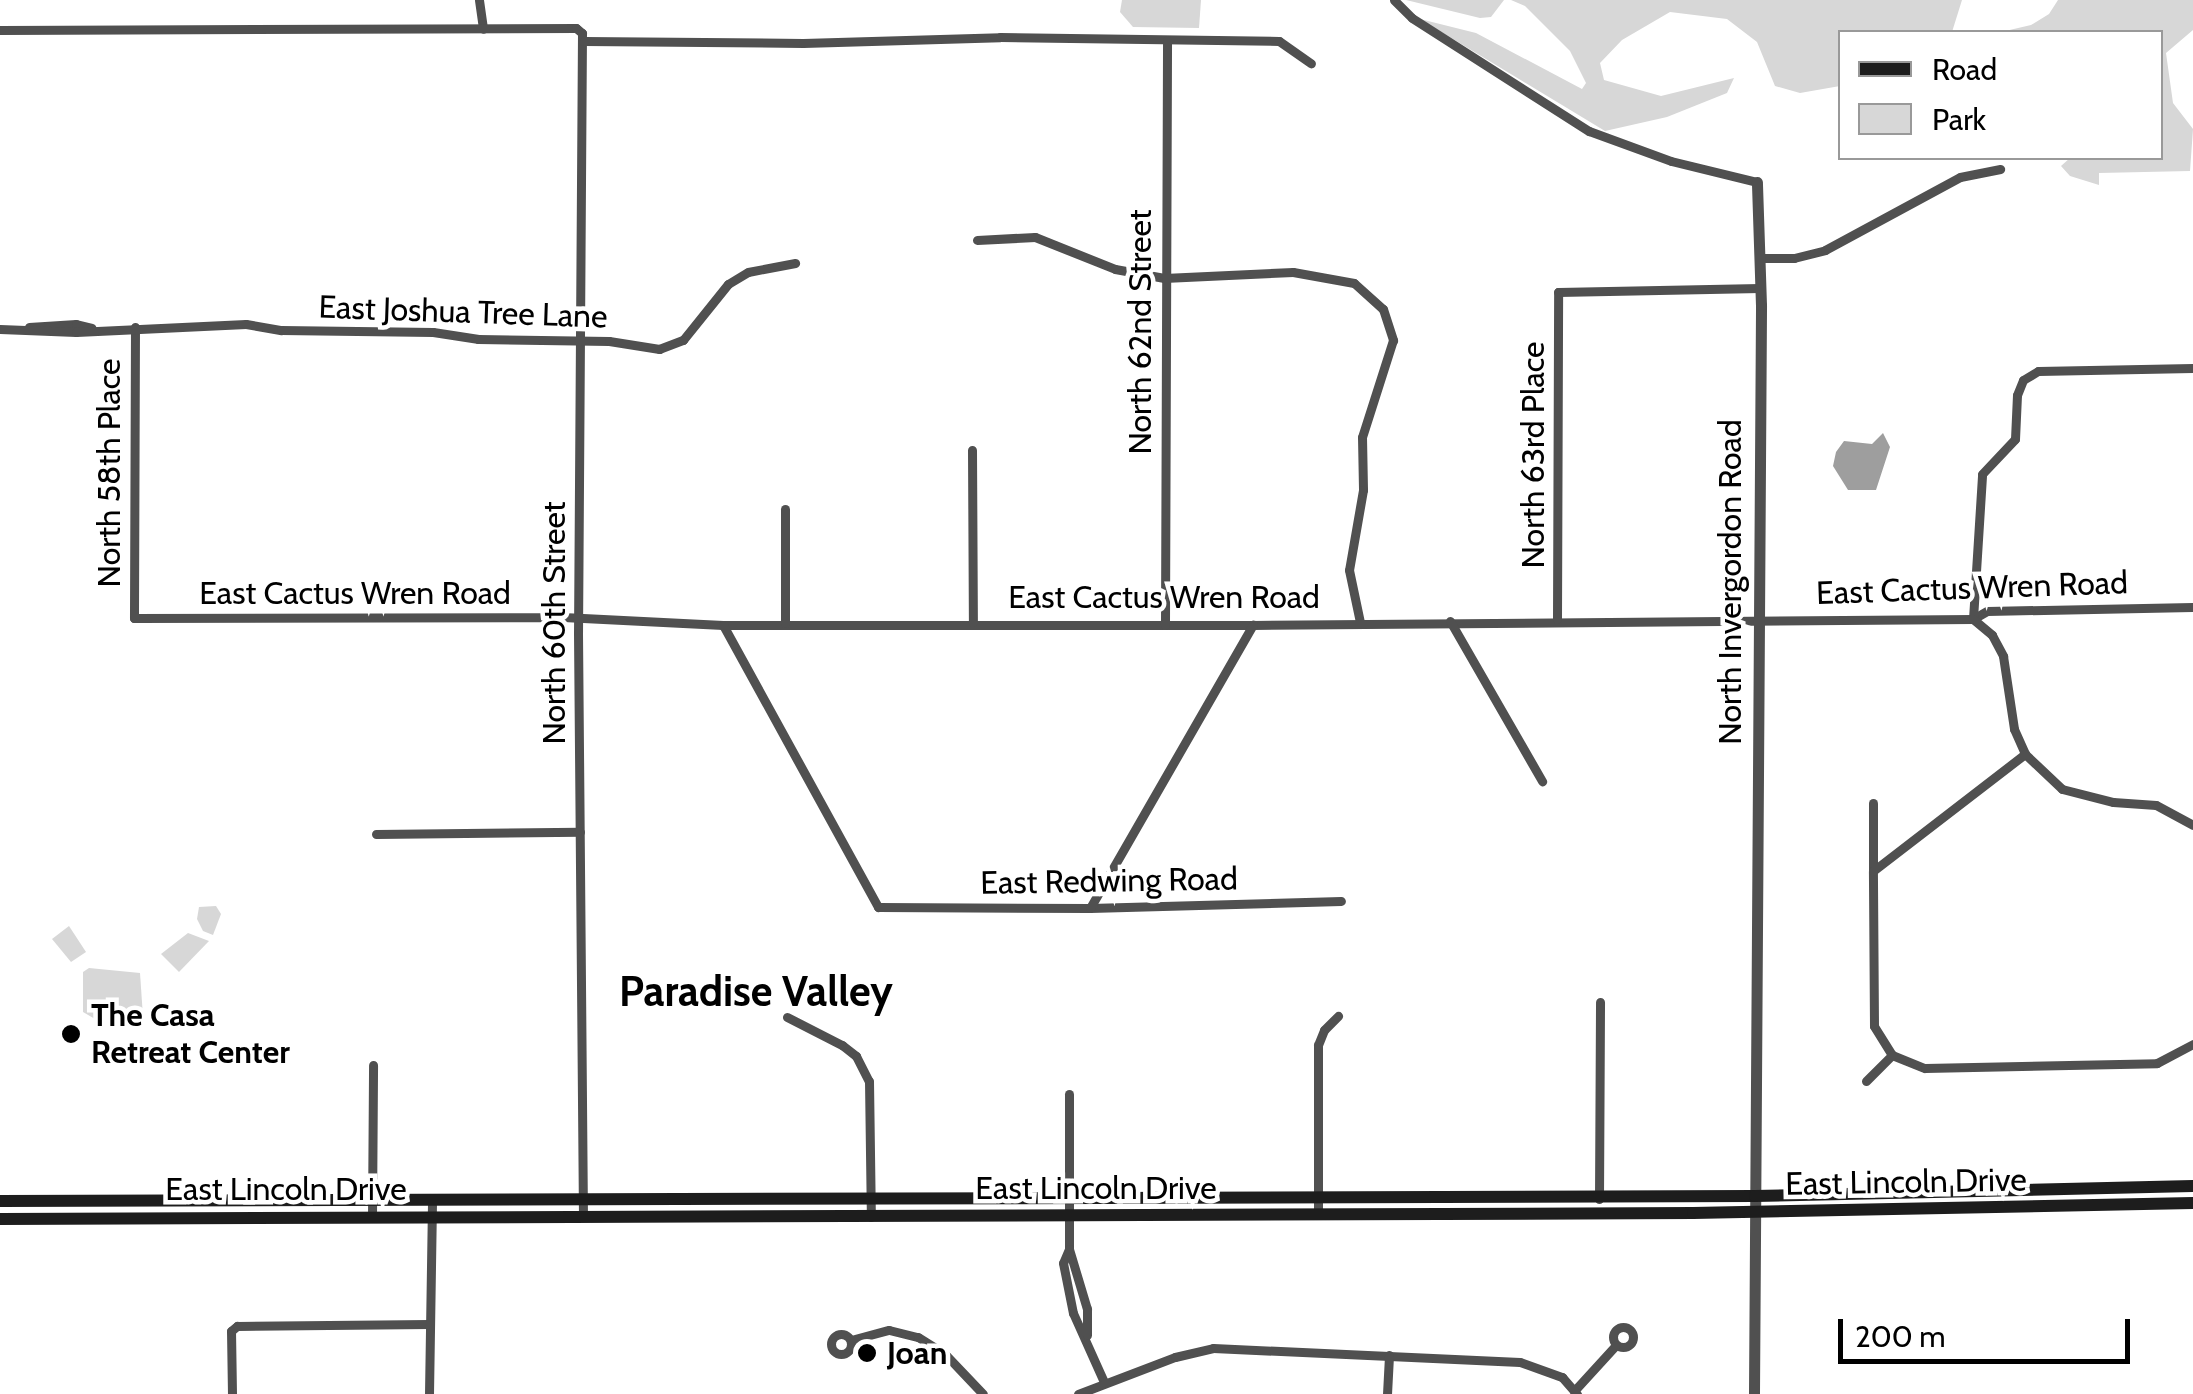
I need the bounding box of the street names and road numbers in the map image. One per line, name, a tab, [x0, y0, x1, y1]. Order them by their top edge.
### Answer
street label: North 62nd Street	[1121, 209, 1159, 455]
street label: East Joshua Tree Lane	[318, 288, 608, 336]
street label: North 63rd Place	[1514, 341, 1552, 569]
street label: North 58th Place	[90, 359, 128, 587]
street label: North Invergordon Road	[1711, 419, 1749, 745]
street label: North 60th Street	[535, 501, 573, 745]
street label: East Cactus Wren Road	[1816, 563, 2128, 613]
street label: East Cactus Wren Road	[199, 574, 511, 612]
street label: East Cactus Wren Road	[1008, 578, 1320, 616]
street label: East Redwing Road	[980, 860, 1238, 902]
street label: East Lincoln Drive	[1785, 1161, 2027, 1203]
street label: East Lincoln Drive	[975, 1169, 1217, 1207]
street label: East Lincoln Drive	[165, 1170, 407, 1208]

